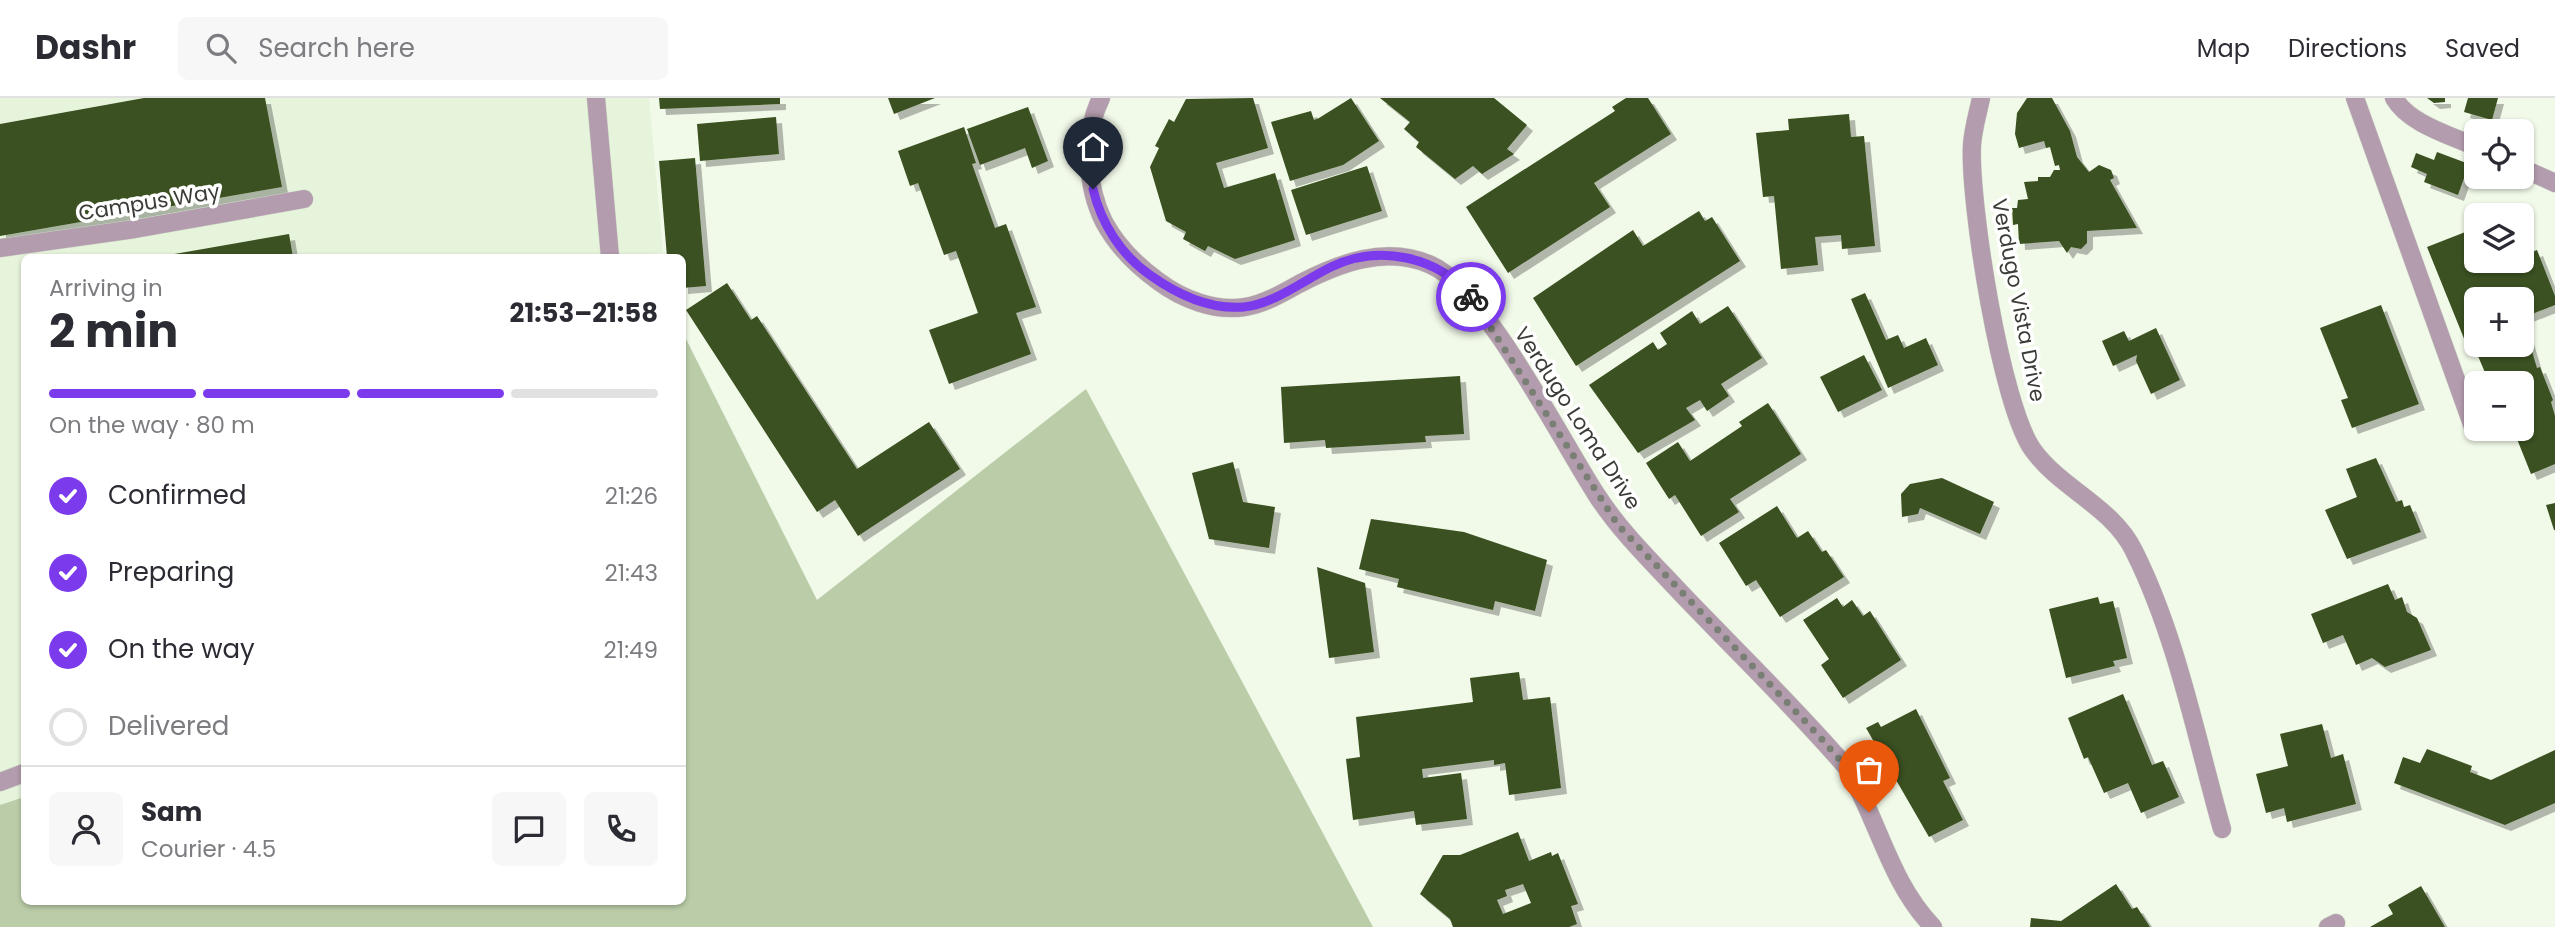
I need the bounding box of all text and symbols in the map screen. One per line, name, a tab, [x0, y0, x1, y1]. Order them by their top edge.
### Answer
search box	[178, 17, 668, 80]
text: Dashr	[35, 24, 136, 71]
icon: search	[202, 29, 240, 67]
text: Search here	[258, 30, 415, 66]
text: Map	[2197, 32, 2250, 65]
text: Directions	[2288, 32, 2407, 65]
text: Saved	[2445, 32, 2520, 65]
pin	[1063, 117, 1123, 189]
map controls	[2464, 119, 2534, 441]
button: locate	[2464, 119, 2534, 189]
icon: home	[1074, 128, 1112, 166]
street label: Campus Way	[76, 176, 222, 227]
street label: Verdugo Vista Drive	[1985, 196, 2053, 404]
button: layers	[2464, 203, 2534, 273]
courier	[1436, 262, 1506, 332]
text: Arriving in	[49, 272, 163, 304]
icon: bike	[1452, 278, 1490, 316]
button: +	[2464, 287, 2534, 357]
text: 21:53–21:58	[510, 295, 658, 331]
text: 2 min	[49, 299, 178, 363]
street label: Verdugo Loma Drive	[1508, 321, 1648, 515]
button: −	[2464, 371, 2534, 441]
text: On the way · 80 m	[49, 409, 255, 441]
icon: check	[49, 477, 87, 515]
text: Confirmed	[108, 477, 246, 513]
text: 21:26	[605, 480, 658, 512]
icon: check	[49, 554, 87, 592]
text: Preparing	[108, 554, 234, 590]
text: 21:43	[605, 557, 658, 589]
icon: check	[49, 631, 87, 669]
text: On the way	[108, 631, 255, 667]
text: 21:49	[604, 634, 658, 666]
text: Delivered	[108, 708, 229, 744]
pin	[1839, 740, 1899, 812]
icon: bag	[1850, 751, 1888, 789]
button: person	[49, 792, 123, 866]
button: chat	[492, 792, 566, 866]
button: phone	[584, 792, 658, 866]
text: Sam	[141, 794, 202, 830]
text: Courier · 4.5	[141, 833, 276, 865]

